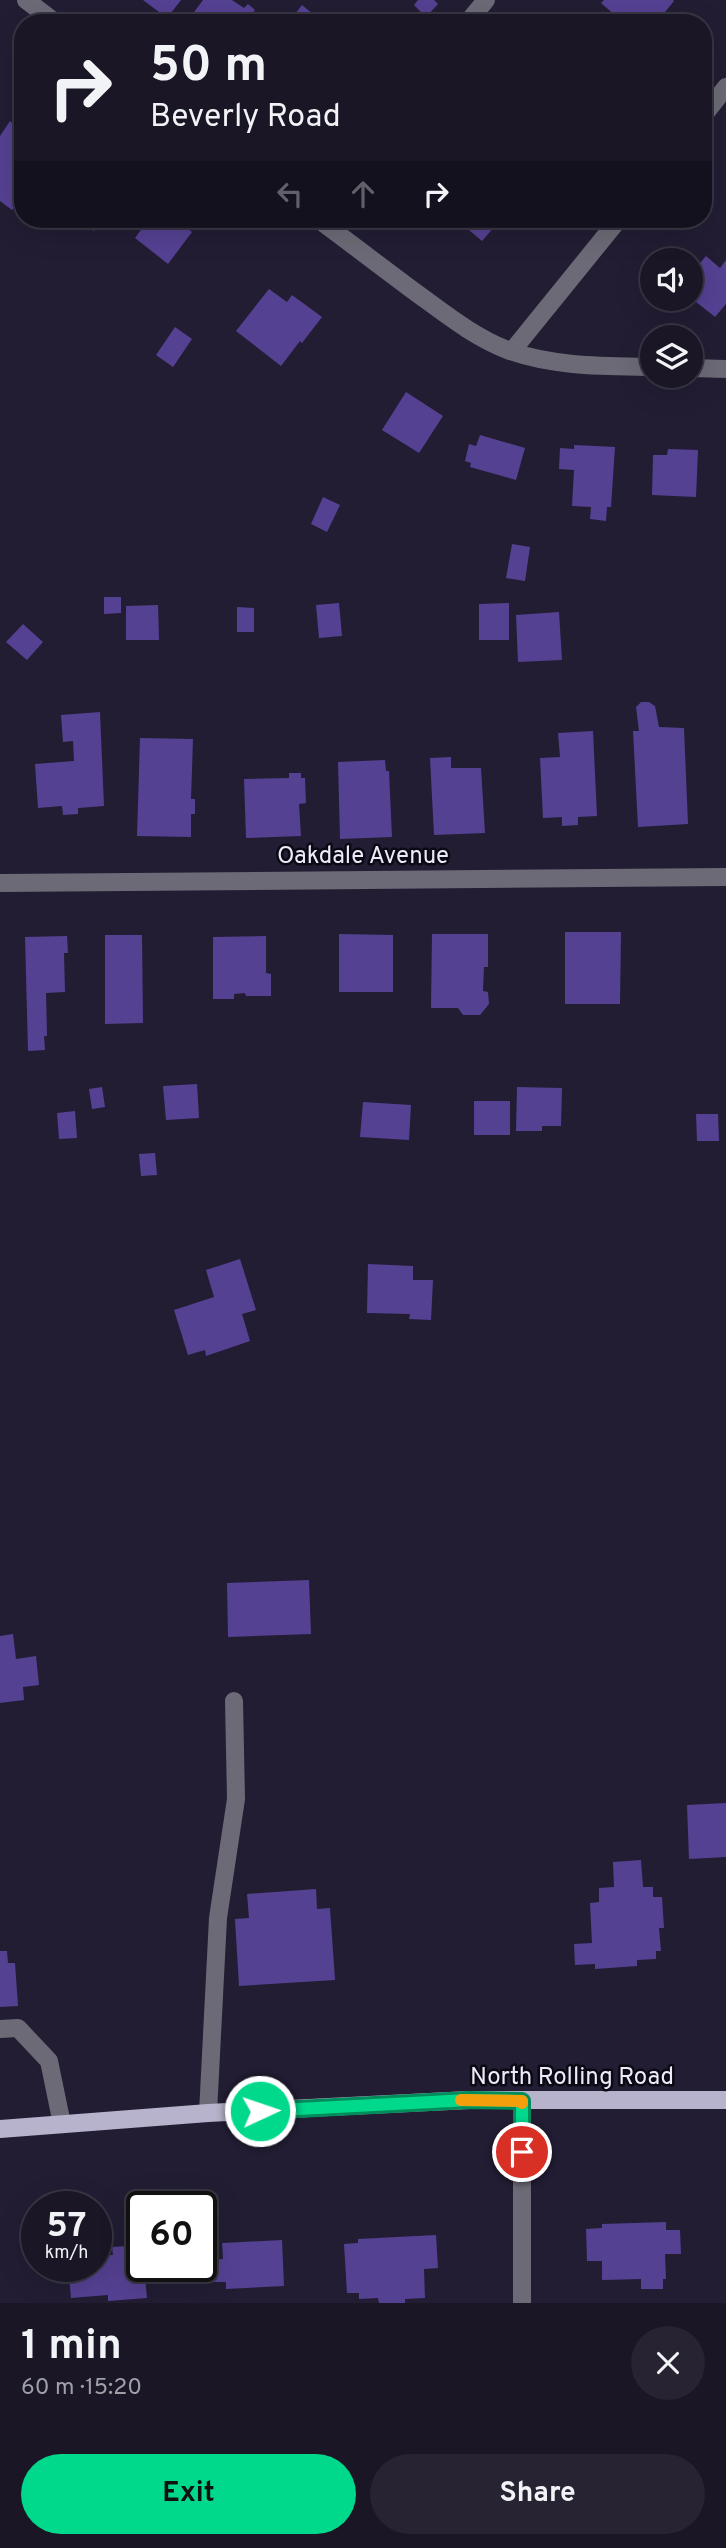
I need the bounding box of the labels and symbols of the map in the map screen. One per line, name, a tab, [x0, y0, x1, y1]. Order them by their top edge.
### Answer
street label: Oakdale Avenue	[277, 842, 449, 872]
street label: North Rolling Road	[470, 2063, 674, 2093]
position arrow	[223, 2074, 297, 2148]
pin	[492, 2122, 552, 2182]
speed limit sign: 60	[126, 2191, 217, 2282]

